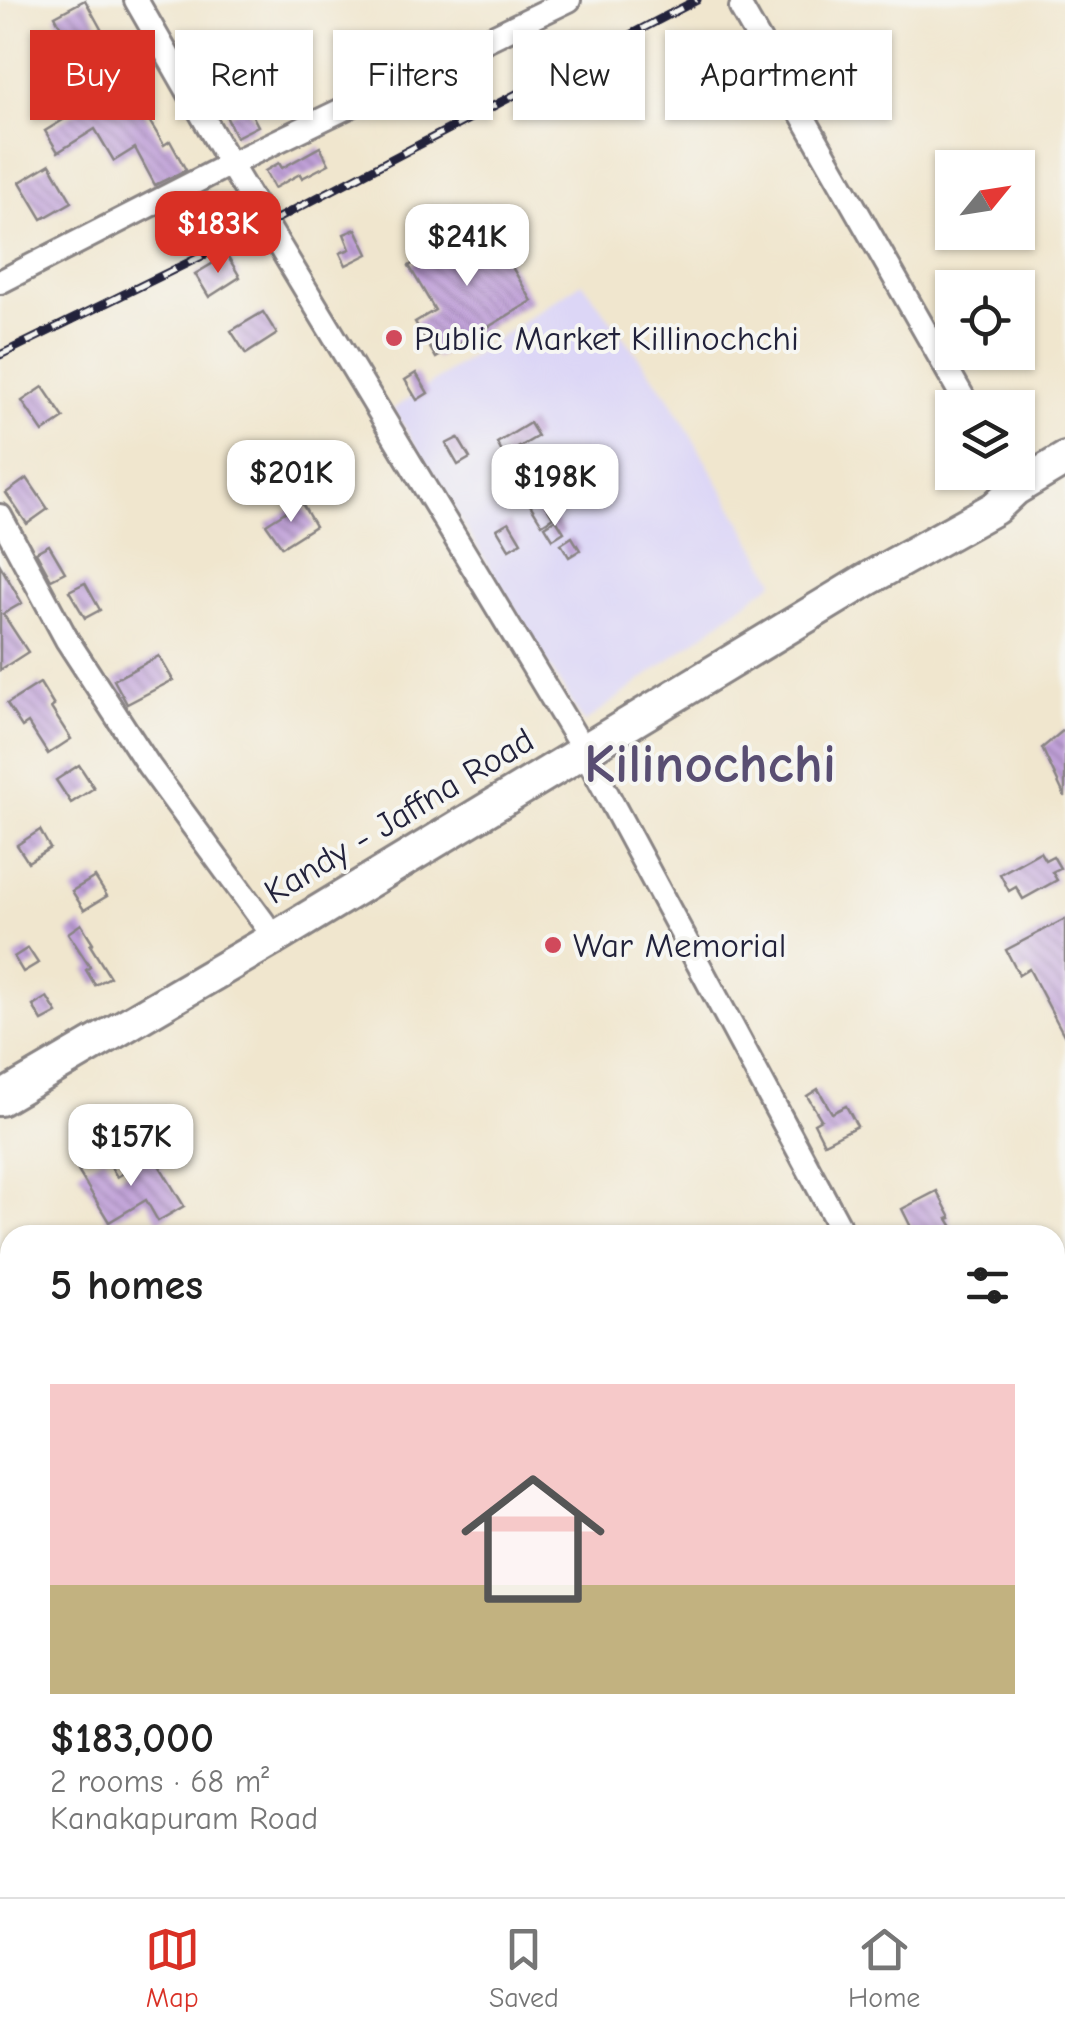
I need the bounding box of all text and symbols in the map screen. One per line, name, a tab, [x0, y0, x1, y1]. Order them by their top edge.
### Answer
chip: Buy	[30, 30, 155, 120]
chip: Rent	[175, 30, 313, 120]
chip: Filters	[333, 30, 493, 120]
chip: New	[513, 30, 645, 120]
chip: Apartment	[665, 30, 892, 120]
north arrow	[935, 150, 1035, 250]
map controls	[935, 150, 1035, 490]
pin: $183K	[148, 191, 288, 276]
pin: $241K	[397, 204, 537, 289]
text: $183K	[177, 205, 259, 242]
text: $241K	[427, 218, 507, 255]
button: locate	[935, 270, 1035, 370]
place label: Public Market Killinochchi	[414, 318, 799, 359]
marker: Public Market Killinochchi	[383, 327, 405, 349]
button: layers	[935, 390, 1035, 490]
pin: $201K	[221, 440, 361, 525]
pin: $198K	[485, 444, 625, 529]
text: $201K	[249, 454, 333, 491]
text: $198K	[514, 458, 596, 495]
street label: Kandy - Jaffna Road	[257, 719, 541, 913]
district label: Kilinochchi	[584, 732, 836, 796]
place label: War Memorial	[573, 925, 787, 966]
marker: War Memorial	[542, 934, 564, 956]
pin: $157K	[61, 1104, 201, 1189]
text: $157K	[90, 1118, 172, 1155]
icon: filters	[960, 1258, 1015, 1313]
text: 5 homes	[50, 1261, 203, 1310]
icon: home	[443, 1449, 623, 1629]
text: $183,000	[50, 1714, 214, 1763]
text: 2 rooms · 68 m²	[50, 1763, 269, 1800]
text: Kanakapuram Road	[50, 1800, 318, 1837]
tab: Map	[145, 1922, 200, 2014]
tab: Saved	[489, 1922, 559, 2014]
tab: Home	[848, 1922, 920, 2014]

